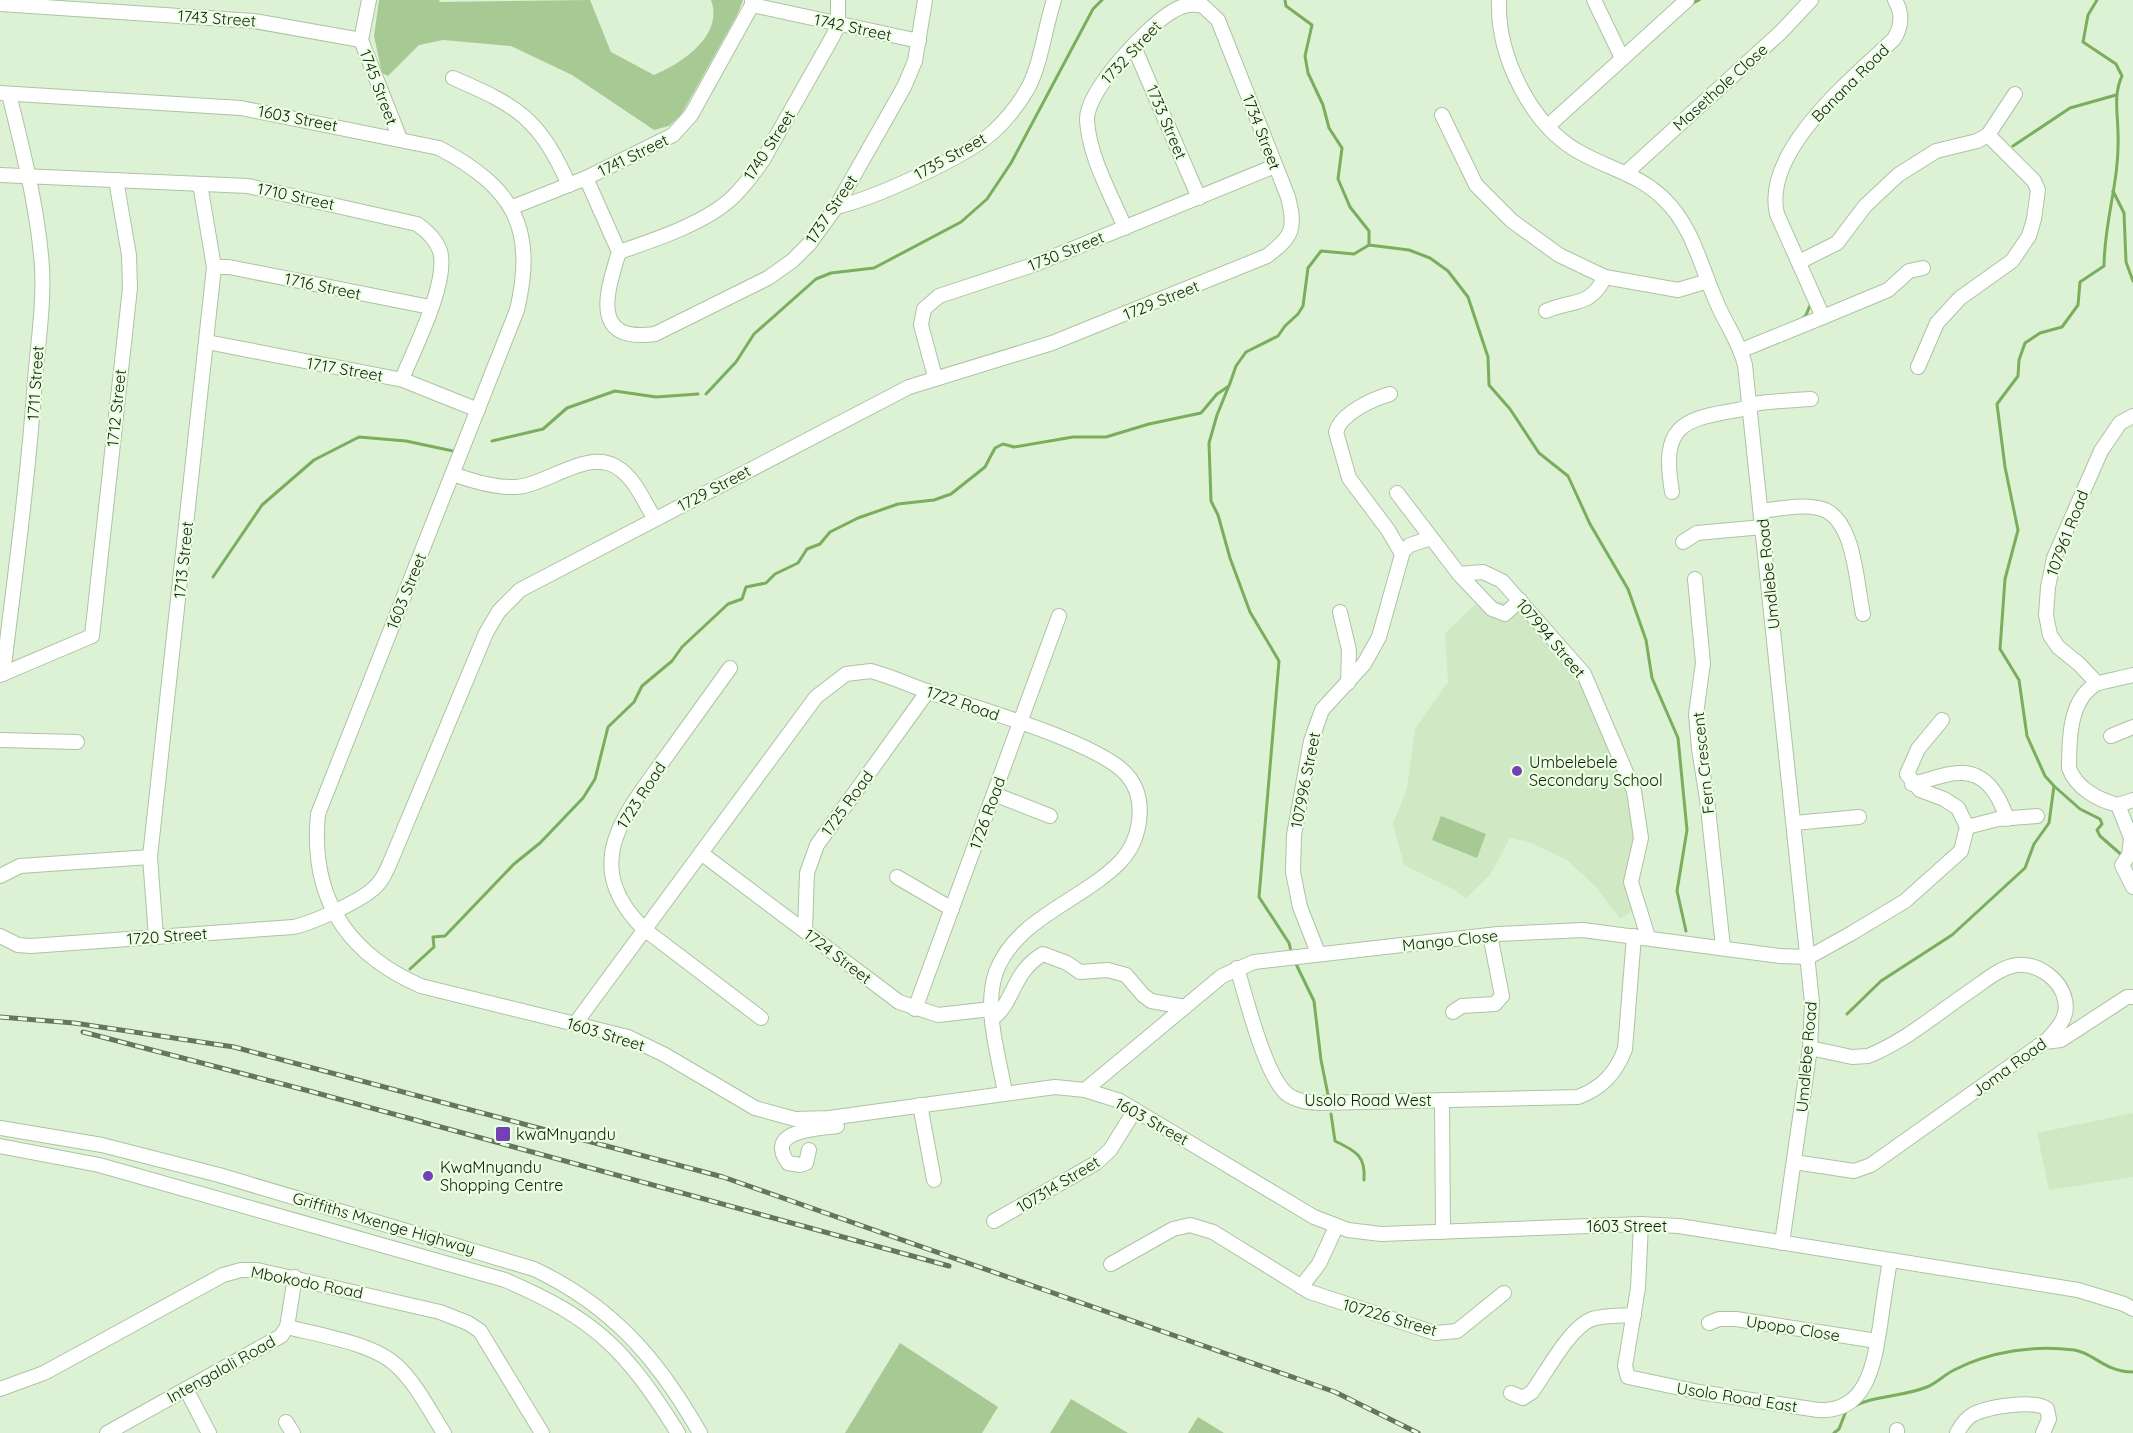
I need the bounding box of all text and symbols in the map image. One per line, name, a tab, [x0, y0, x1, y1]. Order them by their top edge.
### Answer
street label: 1743 Street	[177, 5, 257, 31]
street label: 1742 Street	[812, 9, 894, 45]
street label: 1732 Street	[1097, 16, 1165, 88]
street label: Masethole Close	[1668, 39, 1772, 135]
street label: Banana Road	[1807, 40, 1893, 126]
street label: 1745 Street	[356, 47, 402, 127]
street label: 1733 Street	[1142, 82, 1192, 162]
street label: 1734 Street	[1239, 92, 1285, 172]
street label: 1603 Street	[257, 101, 339, 135]
street label: 1740 Street	[739, 106, 799, 184]
street label: 1735 Street	[910, 128, 990, 184]
street label: 1741 Street	[595, 129, 671, 181]
street label: 1737 Street	[801, 171, 861, 247]
street label: 1710 Street	[256, 178, 336, 214]
street label: 1730 Street	[1025, 227, 1107, 275]
street label: 1716 Street	[283, 268, 363, 304]
street label: 1729 Street	[1120, 276, 1202, 324]
street label: 1711 Street	[22, 345, 48, 421]
street label: 1717 Street	[305, 352, 385, 386]
street label: 1712 Street	[102, 368, 130, 448]
street label: 1729 Street	[674, 460, 754, 516]
street label: 107961 Road	[2041, 487, 2093, 579]
street label: Umdlebe Road	[1752, 518, 1784, 630]
street label: 1713 Street	[169, 521, 197, 599]
street label: 1603 Street	[382, 550, 430, 632]
street label: 107994 Street	[1512, 594, 1590, 682]
street label: 1722 Road	[924, 681, 1002, 725]
street label: Fern Crescent	[1688, 711, 1718, 815]
street label: 107996 Street	[1286, 730, 1324, 830]
place label: Umbelebele Secondary School	[1529, 752, 1663, 790]
street label: 1723 Road	[612, 758, 670, 832]
marker: Umbelebele Secondary School	[1510, 764, 1524, 778]
street label: 1725 Road	[817, 766, 877, 840]
street label: 1726 Road	[965, 774, 1009, 852]
street label: 1720 Street	[126, 923, 208, 949]
street label: 1724 Street	[800, 924, 876, 988]
street label: Mango Close	[1401, 925, 1499, 955]
street label: Umdlebe Road	[1791, 1001, 1821, 1113]
street label: 1603 Street	[565, 1013, 647, 1055]
street label: Joma Road	[1968, 1033, 2050, 1101]
street label: Usolo Road West	[1304, 1090, 1432, 1110]
street label: 1603 Street	[1112, 1093, 1192, 1149]
place label: kwaMnyandu	[516, 1124, 616, 1144]
marker: kwaMnyandu	[494, 1125, 512, 1143]
street label: 107314 Street	[1013, 1151, 1103, 1217]
place label: KwaMnyandu Shopping Centre	[440, 1157, 563, 1195]
marker: KwaMnyandu Shopping Centre	[421, 1169, 435, 1183]
street label: Griffiths Mxenge Highway	[290, 1187, 478, 1259]
street label: 1603 Street	[1587, 1216, 1667, 1236]
street label: Mbokodo Road	[249, 1261, 365, 1303]
street label: 107226 Street	[1341, 1294, 1439, 1340]
street label: Upopo Close	[1745, 1311, 1841, 1345]
street label: Intengalali Road	[163, 1331, 279, 1407]
street label: Usolo Road East	[1675, 1378, 1799, 1416]

